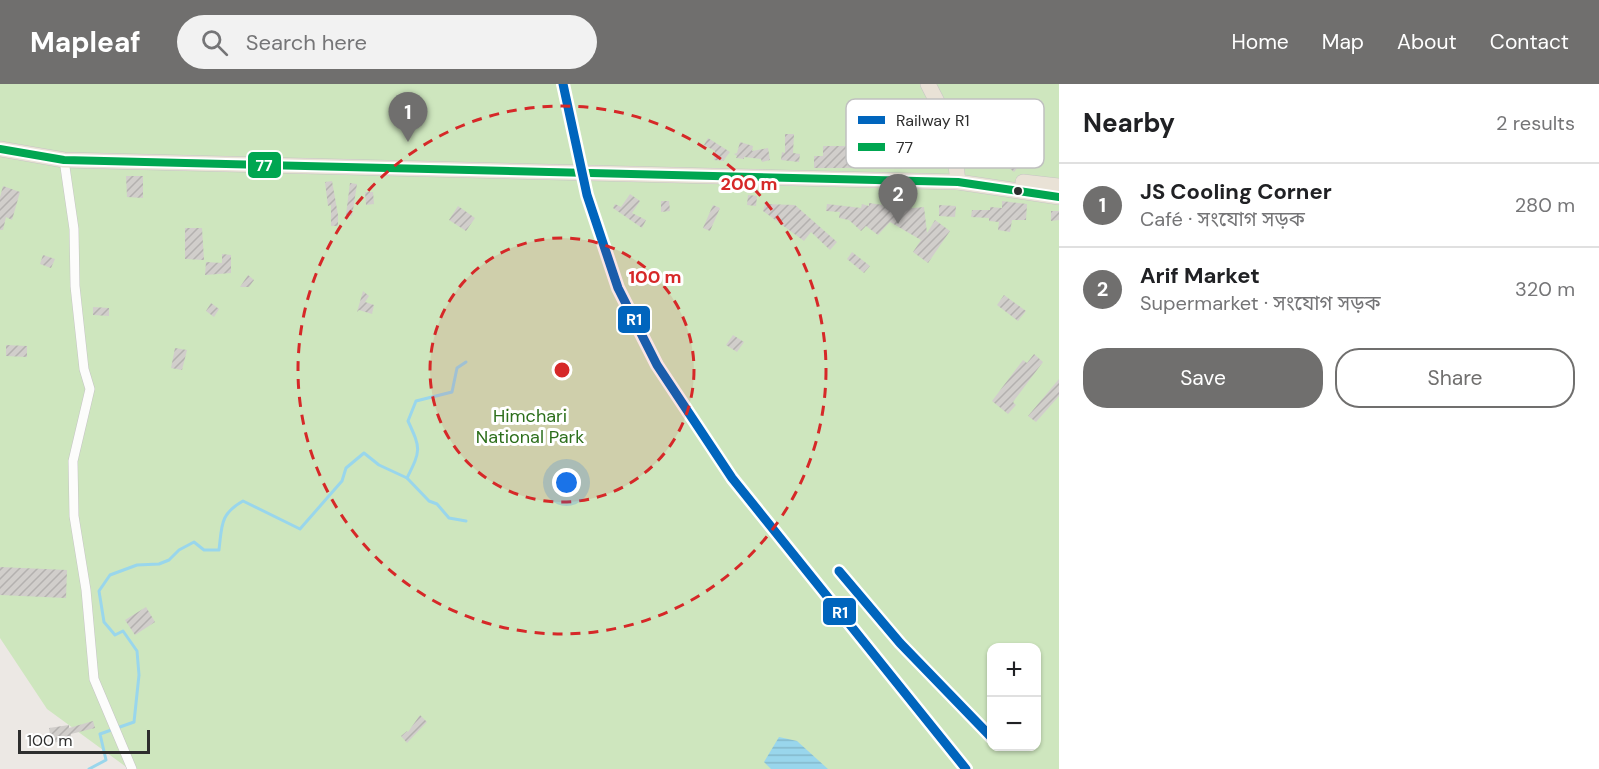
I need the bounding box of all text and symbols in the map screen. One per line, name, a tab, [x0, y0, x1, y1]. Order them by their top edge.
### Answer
search box	[177, 15, 597, 69]
text: Mapleaf	[30, 24, 141, 61]
icon: search	[198, 26, 231, 59]
text: Search here	[246, 28, 367, 57]
text: Home	[1231, 28, 1289, 56]
text: Map	[1322, 28, 1364, 56]
text: About	[1397, 28, 1457, 56]
text: Contact	[1490, 28, 1569, 56]
pin: 1	[388, 92, 428, 142]
legend	[846, 99, 1044, 168]
text: Nearby	[1083, 106, 1175, 140]
text: Railway R1	[896, 110, 969, 131]
text: 2 results	[1496, 110, 1575, 136]
text: 77	[896, 137, 913, 158]
line badge: 77	[247, 151, 282, 179]
text: 77	[255, 155, 273, 176]
text: 200 m	[721, 172, 777, 196]
pin: 2	[878, 174, 918, 224]
text: JS Cooling Corner	[1140, 177, 1332, 206]
unlabelled marker	[1012, 185, 1024, 197]
text: 1	[1099, 192, 1106, 218]
text: 280 m	[1515, 192, 1575, 218]
text: Café · সংযোগ সড়ক	[1140, 206, 1305, 232]
text: Arif Market	[1140, 261, 1260, 290]
text: 100 m	[628, 265, 682, 289]
text: 2	[1097, 276, 1108, 302]
text: 320 m	[1515, 276, 1575, 302]
text: Supermarket · সংযোগ সড়ক	[1140, 290, 1381, 316]
line badge: R1	[617, 305, 651, 334]
text: R1	[626, 309, 642, 330]
button: Save	[1083, 348, 1323, 408]
button: Share	[1335, 348, 1575, 408]
centre of rings	[552, 360, 572, 380]
park label: Himchari National Park	[476, 404, 584, 449]
your location	[552, 468, 581, 497]
line badge: R1	[822, 597, 857, 626]
text: R1	[832, 602, 848, 623]
map controls	[987, 643, 1041, 751]
button: +	[987, 643, 1041, 697]
button: −	[987, 697, 1041, 751]
scale bar	[18, 727, 150, 754]
text: 100 m	[27, 730, 72, 751]

